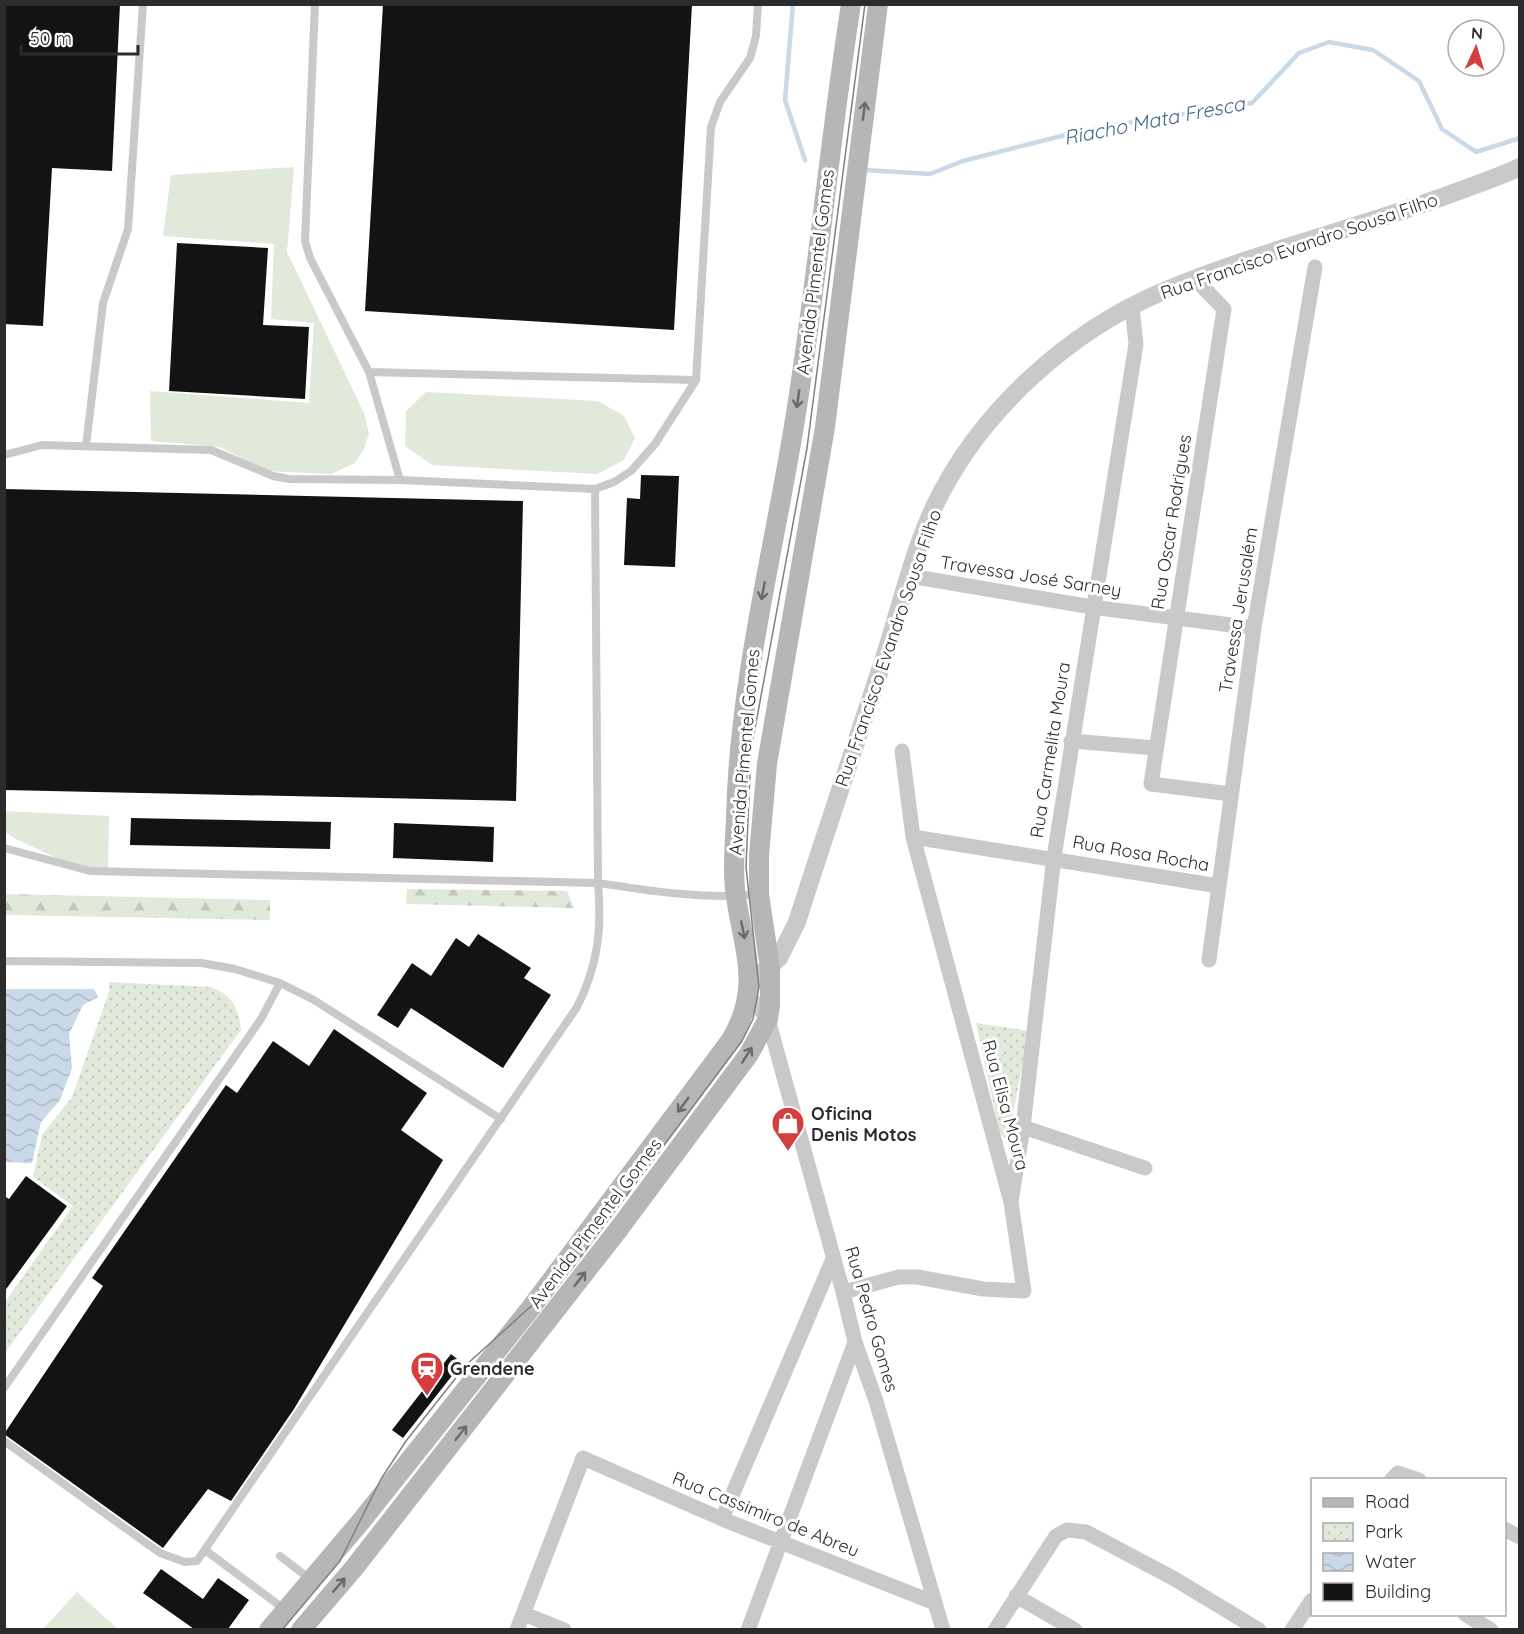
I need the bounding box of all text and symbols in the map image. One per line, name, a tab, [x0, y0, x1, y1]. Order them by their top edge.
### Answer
scale bar	[21, 18, 138, 56]
north arrow	[1446, 18, 1506, 78]
text: N	[1470, 23, 1484, 43]
text: 50 m	[30, 27, 72, 50]
water label: Riacho Mata Fresca	[1061, 90, 1248, 150]
one-way arrow	[859, 101, 870, 121]
street label: Avenida Pimentel Gomes	[791, 168, 839, 376]
street label: Rua Francisco Evandro Sousa Filho	[1157, 188, 1441, 304]
one-way arrow	[793, 389, 804, 409]
street label: Rua Oscar Rodrigues	[1146, 433, 1196, 611]
street label: Rua Francisco Evandro Sousa Filho	[830, 506, 946, 790]
street label: Travessa Jerusalém	[1214, 526, 1262, 694]
street label: Travessa José Sarney	[939, 550, 1123, 602]
one-way arrow	[757, 581, 768, 600]
street label: Avenida Pimentel Gomes	[724, 648, 764, 856]
street label: Rua Carmelita Moura	[1025, 660, 1075, 840]
street label: Rua Rosa Rocha	[1071, 830, 1211, 876]
one-way arrow	[738, 920, 749, 940]
street label: Rua Elisa Moura	[978, 1037, 1034, 1173]
one-way arrow	[742, 1047, 754, 1064]
one-way arrow	[677, 1096, 689, 1112]
place label: Oficina Denis Motos	[811, 1102, 917, 1146]
shop icon: Oficina Denis Motos	[770, 1105, 806, 1152]
street label: Avenida Pimentel Gomes	[524, 1133, 666, 1313]
street label: Rua Pedro Gomes	[840, 1244, 904, 1394]
one-way arrow	[574, 1271, 587, 1287]
station icon: Grendene	[409, 1350, 445, 1397]
place label: Grendene	[450, 1357, 535, 1380]
one-way arrow	[454, 1425, 467, 1441]
street label: Rua Cassimiro de Abreu	[669, 1466, 863, 1562]
legend	[1311, 1478, 1506, 1616]
text: Road	[1365, 1490, 1410, 1513]
text: Park	[1365, 1520, 1403, 1543]
text: Water	[1365, 1550, 1416, 1573]
one-way arrow	[333, 1577, 346, 1593]
text: Building	[1365, 1580, 1431, 1603]

